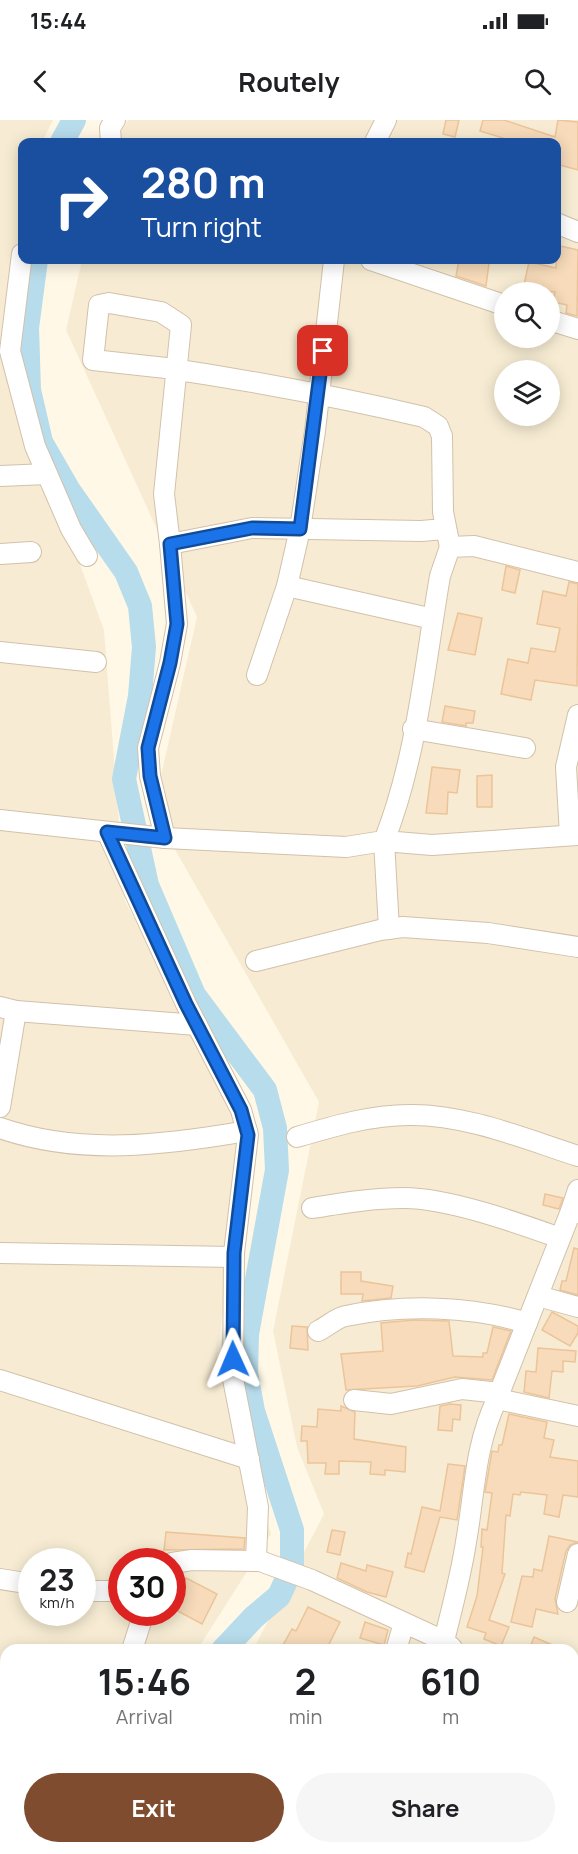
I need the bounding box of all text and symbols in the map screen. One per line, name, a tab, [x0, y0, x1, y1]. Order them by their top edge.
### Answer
text: 15:44	[30, 6, 87, 36]
text: Routely	[238, 63, 340, 100]
icon: back	[24, 65, 57, 98]
icon: search	[521, 65, 554, 98]
text: 280 m	[141, 153, 266, 211]
icon: right	[42, 162, 120, 240]
text: Turn right	[141, 208, 262, 245]
map controls	[494, 282, 560, 426]
button: search	[494, 282, 560, 348]
pin	[297, 325, 348, 376]
icon: arrive	[306, 334, 339, 367]
button: layers	[494, 360, 560, 426]
position arrow	[201, 1327, 265, 1391]
speed limit sign: 30	[108, 1548, 186, 1626]
text: 23	[39, 1559, 75, 1600]
text: km/h	[40, 1592, 74, 1613]
text: 15:46	[98, 1657, 191, 1706]
text: 2	[295, 1657, 316, 1706]
text: 610	[420, 1657, 481, 1706]
text: Arrival	[116, 1703, 173, 1730]
text: min	[289, 1703, 322, 1730]
text: m	[442, 1703, 459, 1730]
button: Exit	[24, 1773, 284, 1842]
button: Share	[296, 1773, 555, 1842]

